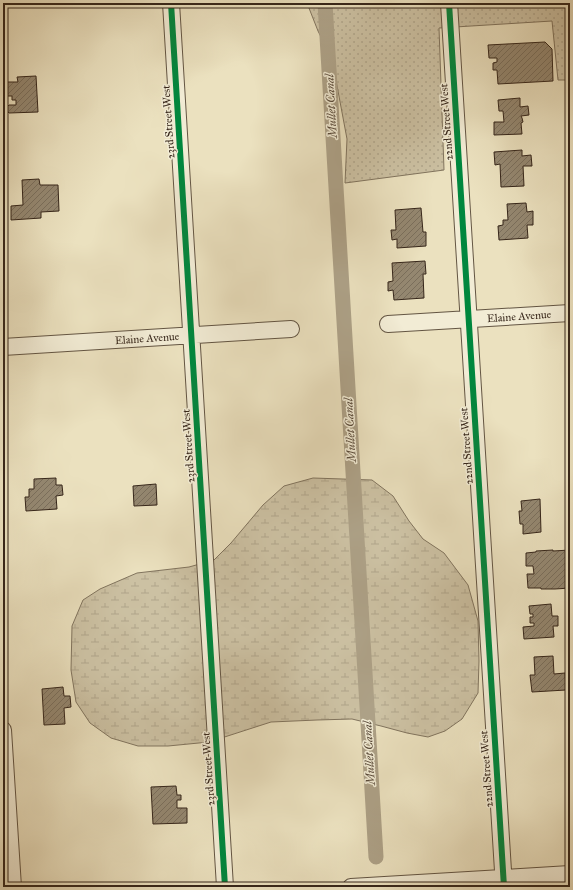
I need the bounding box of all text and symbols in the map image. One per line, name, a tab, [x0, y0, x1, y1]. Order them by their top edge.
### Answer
water label: Mullet Canal	[322, 72, 340, 139]
street label: 22nd Street West	[437, 83, 456, 161]
street label: 23rd Street West	[159, 85, 178, 159]
street label: Elaine Avenue	[486, 308, 552, 325]
street label: Elaine Avenue	[114, 330, 180, 347]
water label: Mullet Canal	[341, 396, 359, 463]
street label: 22nd Street West	[457, 407, 476, 485]
street label: 23rd Street West	[179, 409, 198, 483]
water label: Mullet Canal	[360, 719, 378, 786]
street label: 22nd Street West	[477, 730, 496, 808]
street label: 23rd Street West	[199, 732, 218, 806]

